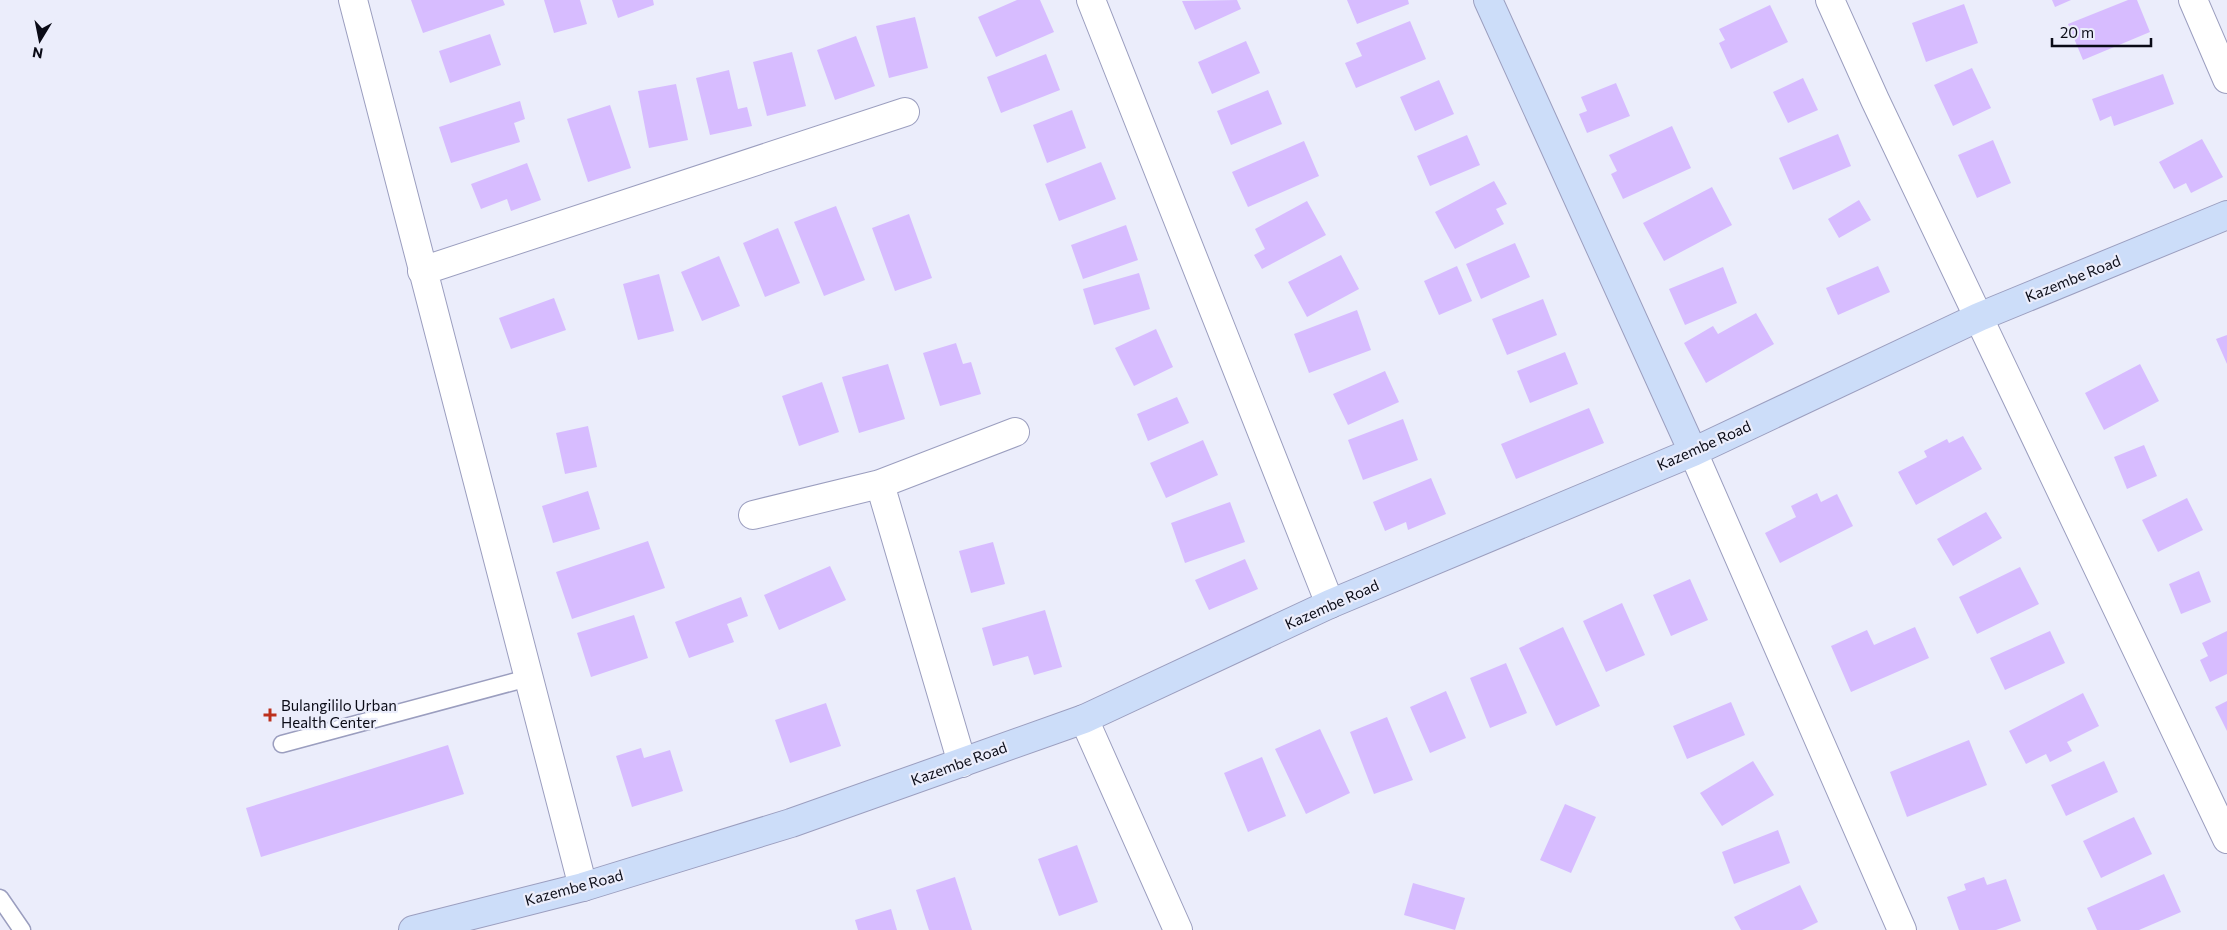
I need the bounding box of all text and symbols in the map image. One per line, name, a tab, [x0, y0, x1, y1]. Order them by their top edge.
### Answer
north arrow	[15, 15, 65, 65]
scale bar	[2052, 15, 2151, 47]
text: 20 m	[2060, 23, 2094, 41]
text: N	[31, 44, 44, 63]
street label: Kazembe Road	[2022, 251, 2123, 305]
street label: Kazembe Road	[1654, 416, 1753, 474]
street label: Kazembe Road	[1282, 575, 1381, 633]
place label: Bulangililo Urban Health Center	[281, 696, 397, 731]
marker: Bulangililo Urban Health Center	[263, 708, 277, 722]
street label: Kazembe Road	[908, 737, 1009, 789]
street label: Kazembe Road	[523, 865, 625, 909]

